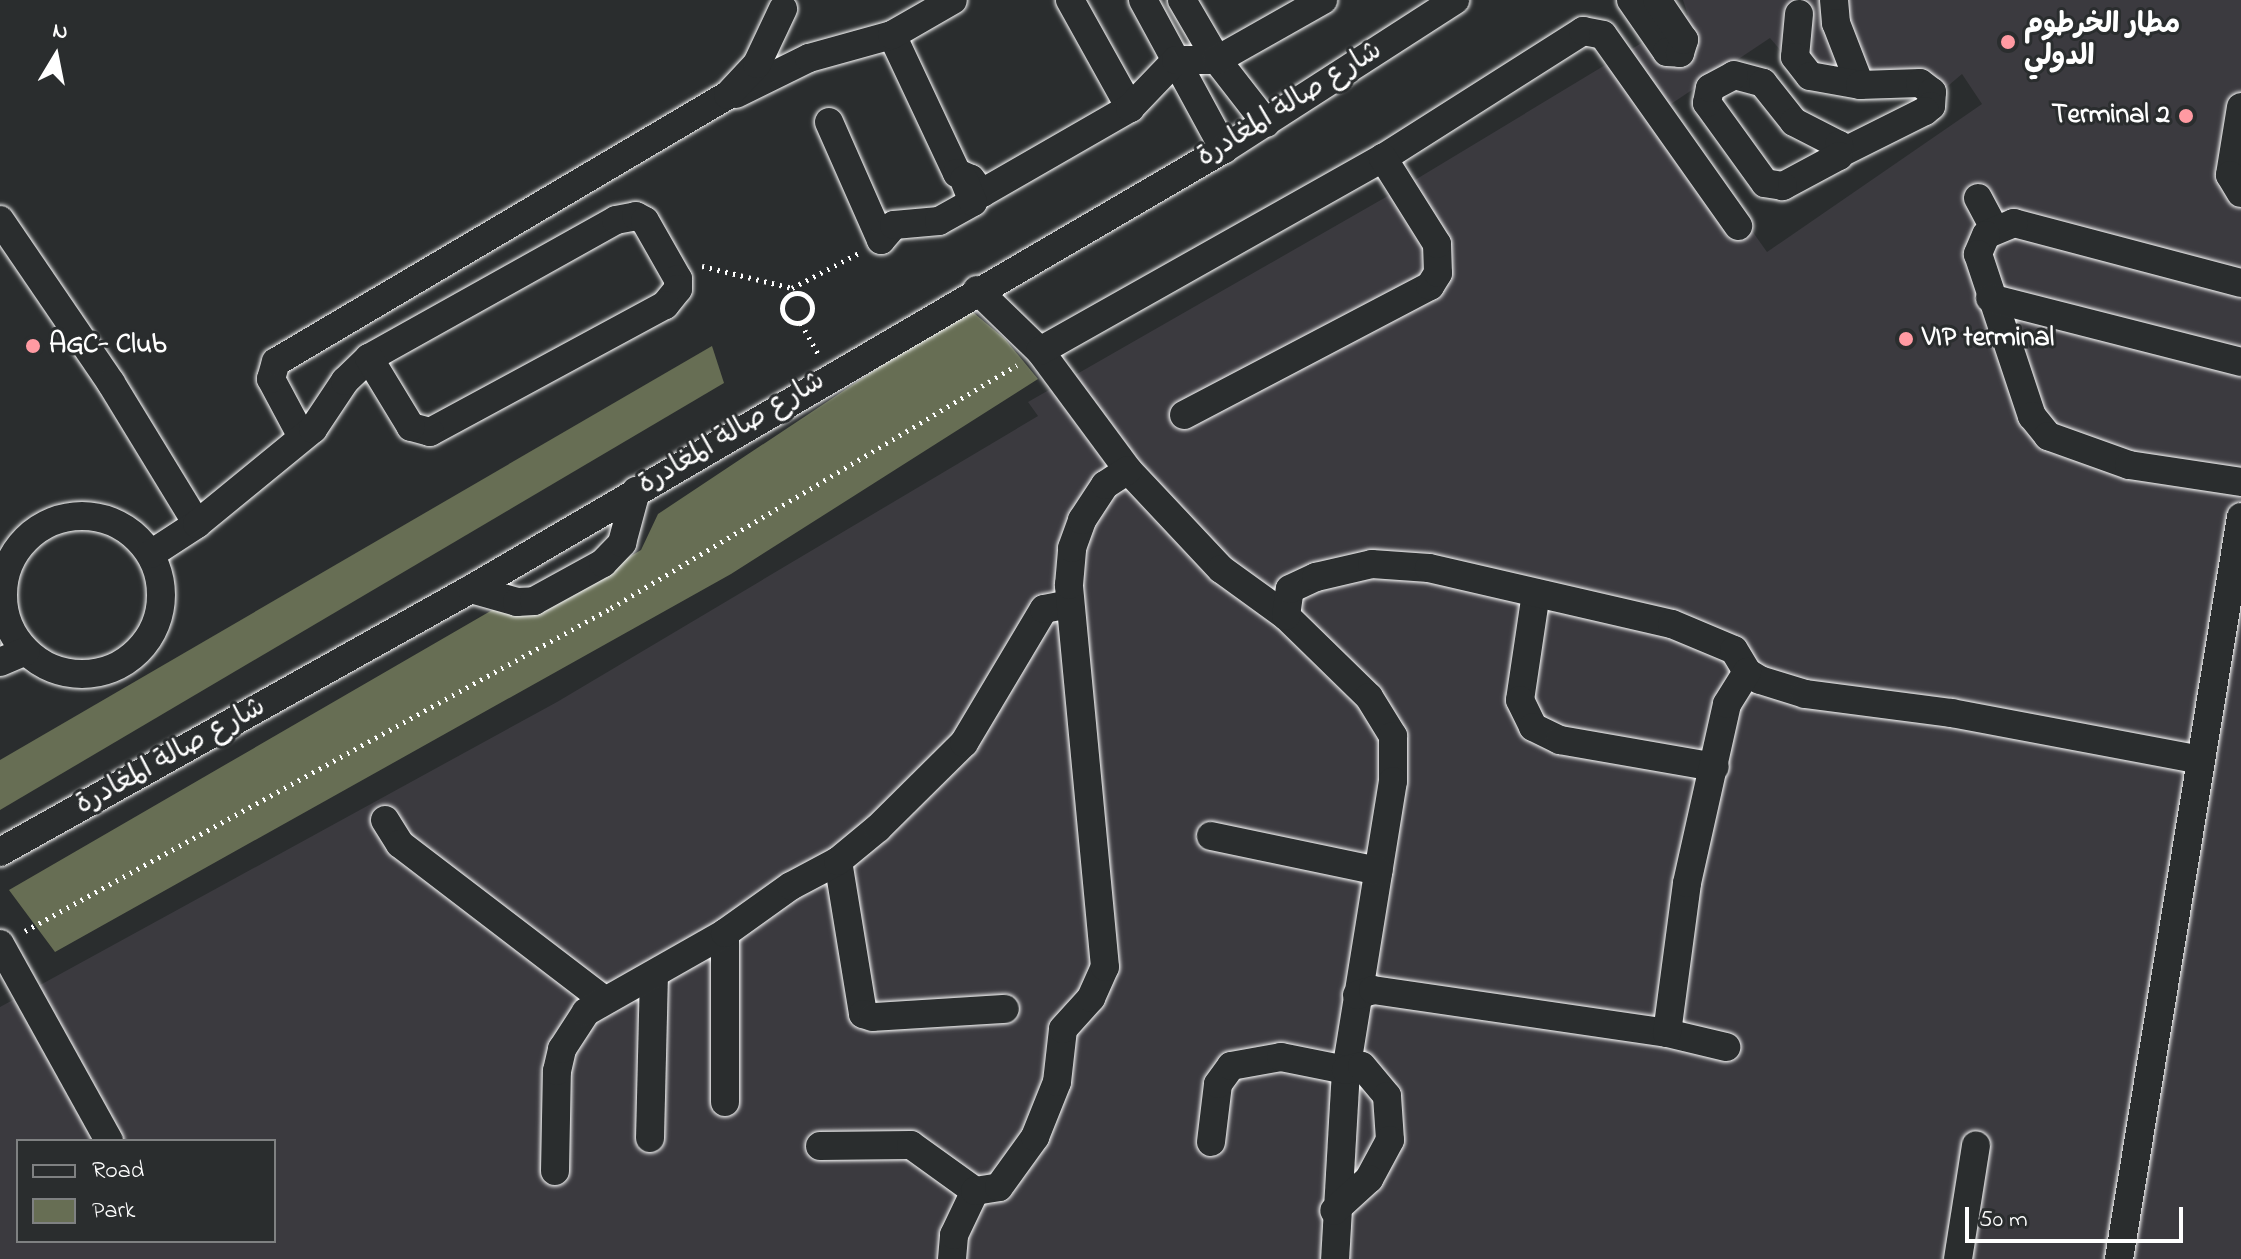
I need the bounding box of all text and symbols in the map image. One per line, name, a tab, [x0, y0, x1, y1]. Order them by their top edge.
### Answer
place label: مطار الخرطوم الدولي	[2024, 9, 2180, 75]
text: N	[50, 15, 70, 49]
north arrow	[16, 16, 96, 96]
marker: مطار الخرطوم الدولي	[1999, 33, 2017, 51]
street label: شارع صالة المغادرة	[1191, 35, 1389, 175]
place label: Terminal 2	[2051, 99, 2170, 133]
marker: Terminal 2	[2177, 107, 2195, 125]
place label: VIP terminal	[1922, 322, 2054, 356]
place label: AGC- Club	[49, 329, 167, 363]
marker: VIP terminal	[1897, 330, 1915, 348]
marker: AGC- Club	[24, 337, 42, 355]
street label: شارع صالة المغادرة	[633, 365, 831, 503]
street label: شارع صالة المغادرة	[70, 691, 272, 823]
legend	[16, 1139, 276, 1243]
text: Road	[92, 1154, 144, 1189]
scale bar	[1969, 1191, 2187, 1241]
text: Park	[92, 1194, 135, 1229]
text: 50 m	[1979, 1203, 2028, 1238]

